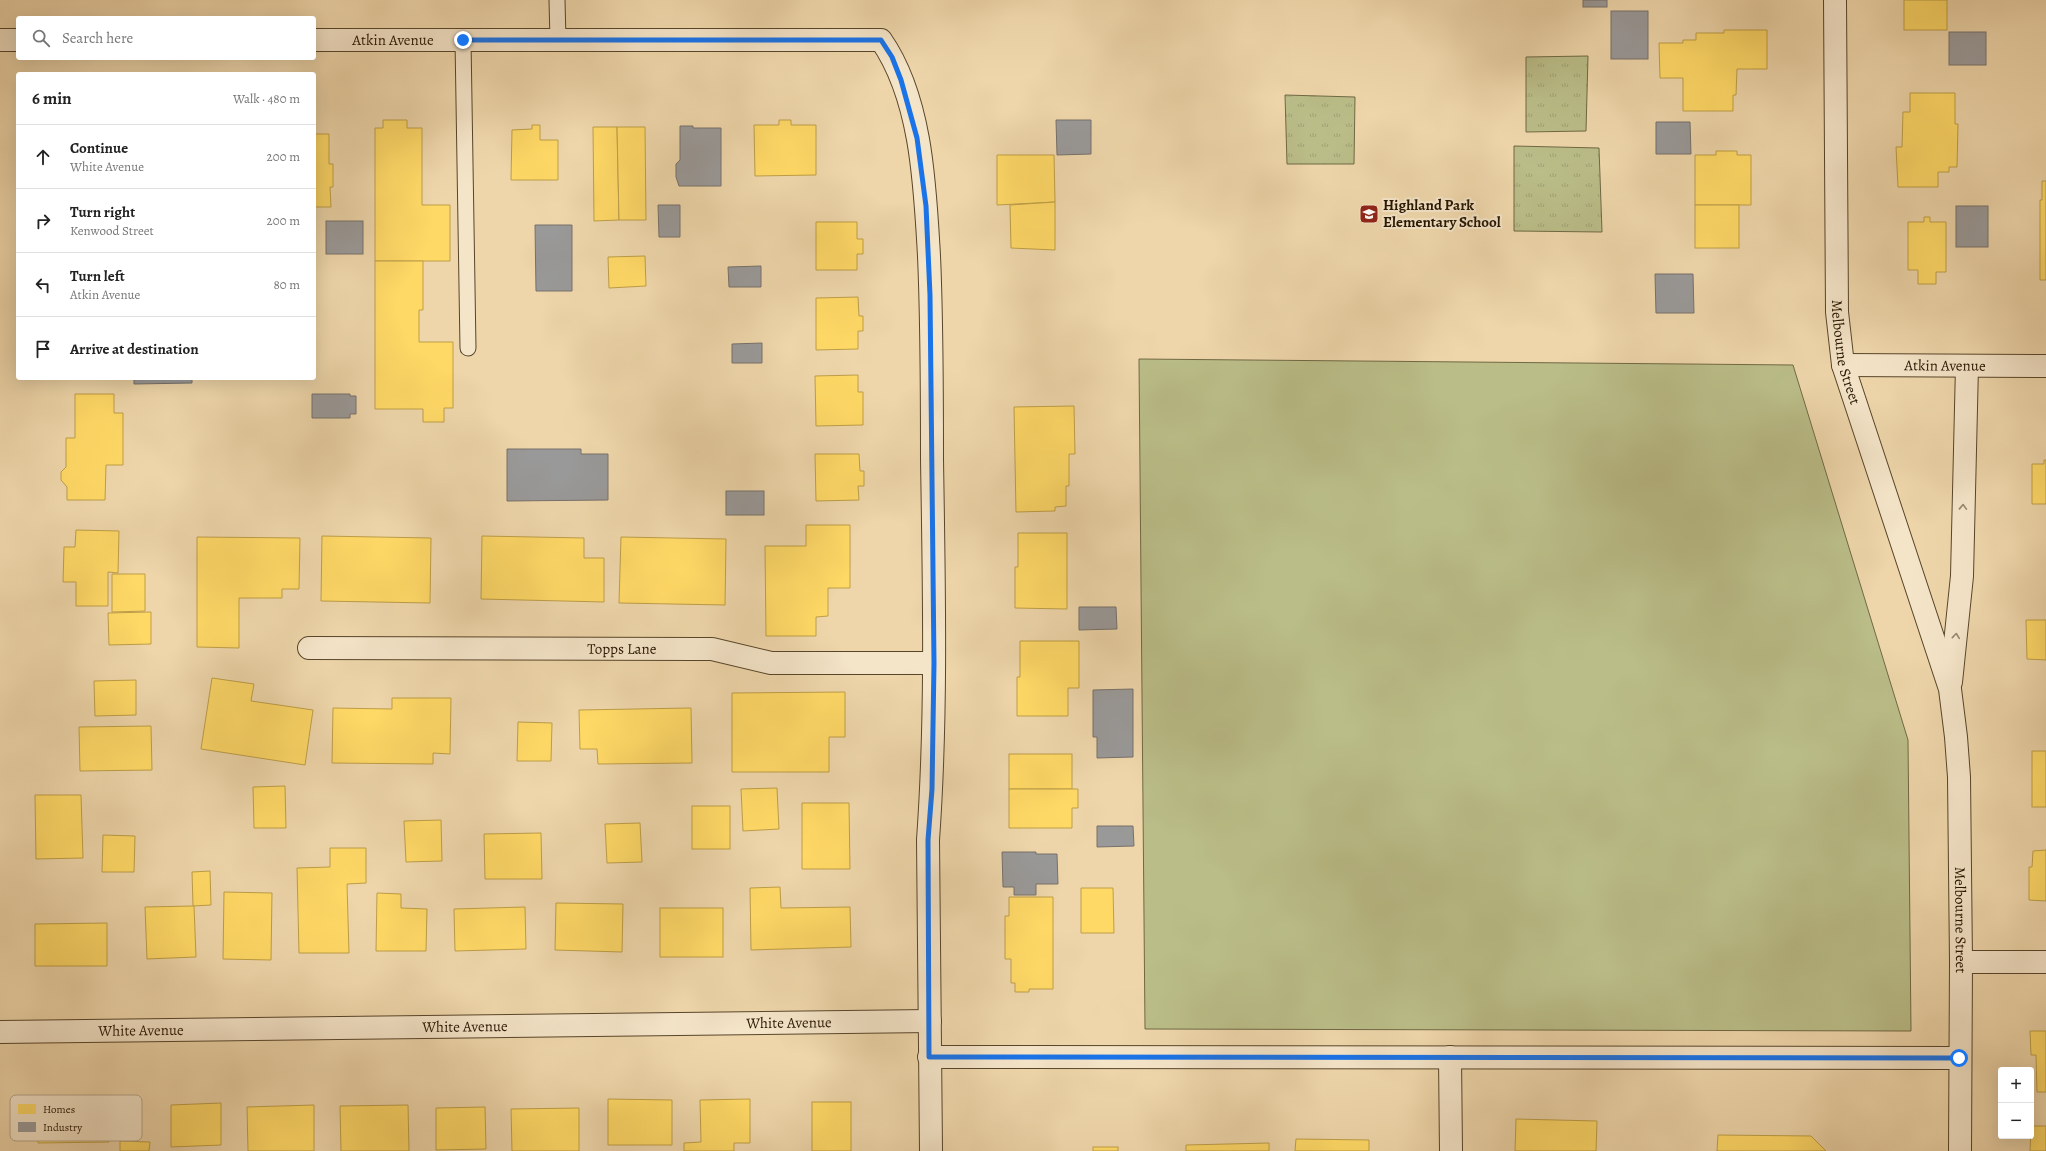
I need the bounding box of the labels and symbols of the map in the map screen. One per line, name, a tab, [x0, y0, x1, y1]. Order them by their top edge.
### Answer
street label: Atkin Avenue	[351, 30, 434, 50]
route end	[454, 31, 472, 49]
place label: Highland Park Elementary School	[1383, 195, 1501, 232]
school or university icon: Highland Park Elementary School	[1358, 203, 1380, 225]
street label: Melbourne Street	[1827, 300, 1865, 407]
street label: Atkin Avenue	[1903, 355, 1986, 376]
one-way arrow	[1959, 504, 1968, 510]
one-way arrow	[1951, 633, 1960, 639]
street label: Topps Lane	[587, 639, 657, 659]
street label: Melbourne Street	[1950, 867, 1971, 973]
street label: White Avenue	[745, 1012, 832, 1033]
street label: White Avenue	[421, 1016, 508, 1037]
street label: White Avenue	[97, 1020, 184, 1041]
route start	[1950, 1049, 1968, 1067]
legend	[10, 1095, 142, 1141]
text: Homes	[43, 1102, 75, 1117]
text: Industry	[43, 1120, 82, 1135]

